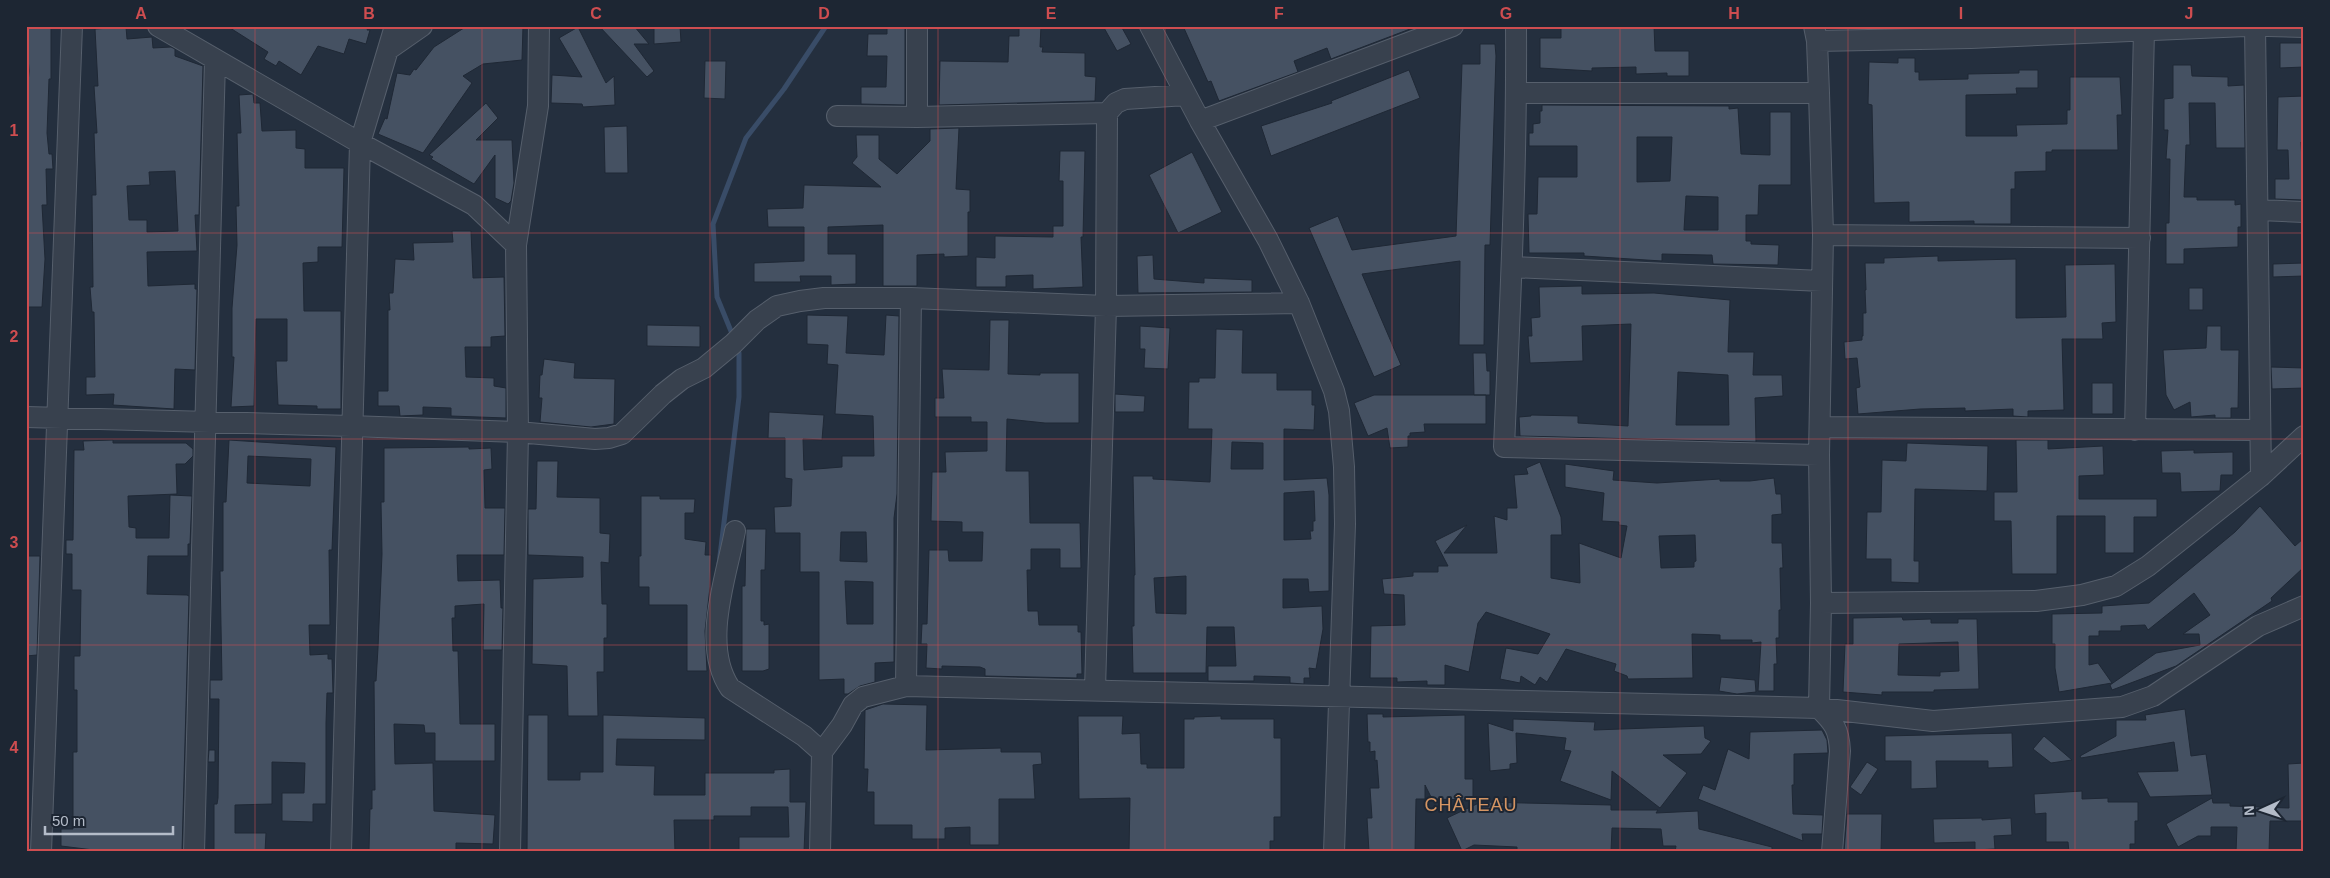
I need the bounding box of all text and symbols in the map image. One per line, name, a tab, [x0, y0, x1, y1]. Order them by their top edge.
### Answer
text: A	[135, 5, 147, 22]
text: B	[363, 5, 375, 22]
text: C	[590, 5, 602, 22]
text: D	[818, 5, 830, 22]
text: E	[1046, 5, 1057, 22]
text: F	[1274, 5, 1284, 22]
text: G	[1500, 5, 1512, 22]
text: H	[1728, 5, 1740, 22]
text: I	[1959, 5, 1963, 22]
text: J	[2185, 5, 2193, 22]
text: 1	[10, 122, 19, 139]
text: 2	[10, 328, 19, 345]
text: 3	[10, 534, 19, 551]
text: 4	[10, 739, 19, 756]
north arrow	[2238, 786, 2288, 836]
district label: CHÂTEAU	[1424, 795, 1518, 815]
scale bar	[45, 803, 172, 835]
text: N	[2241, 805, 2257, 816]
text: 50 m	[52, 812, 85, 829]

